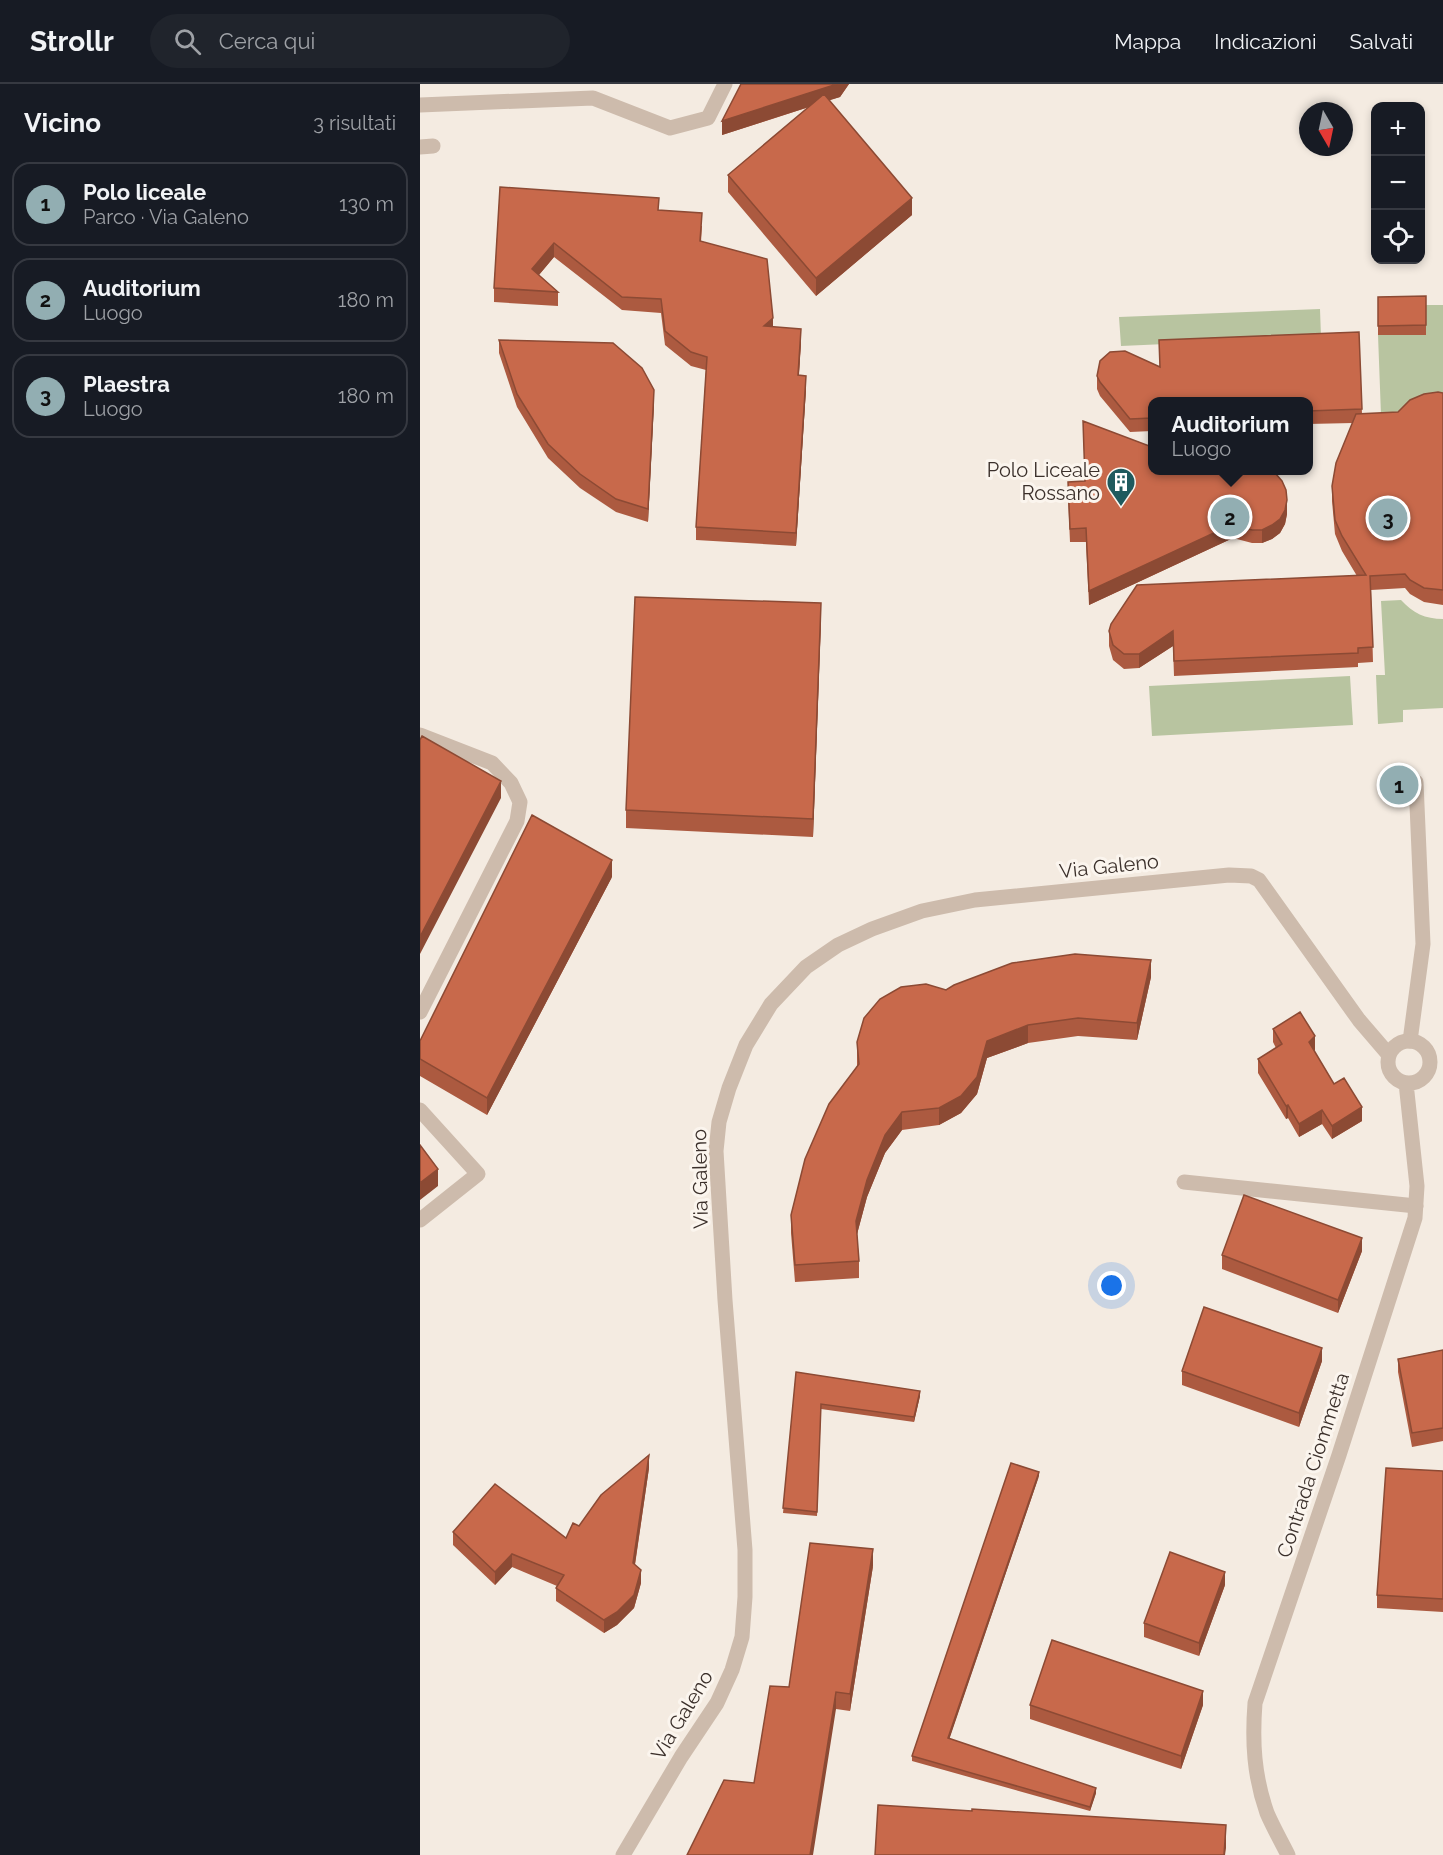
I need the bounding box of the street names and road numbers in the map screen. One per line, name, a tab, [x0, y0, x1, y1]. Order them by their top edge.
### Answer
street label: Via Galeno	[1058, 849, 1160, 883]
street label: Via Galeno	[687, 1129, 713, 1229]
street label: Contrada Ciommetta	[1272, 1370, 1354, 1560]
street label: Via Galeno	[646, 1666, 718, 1764]

